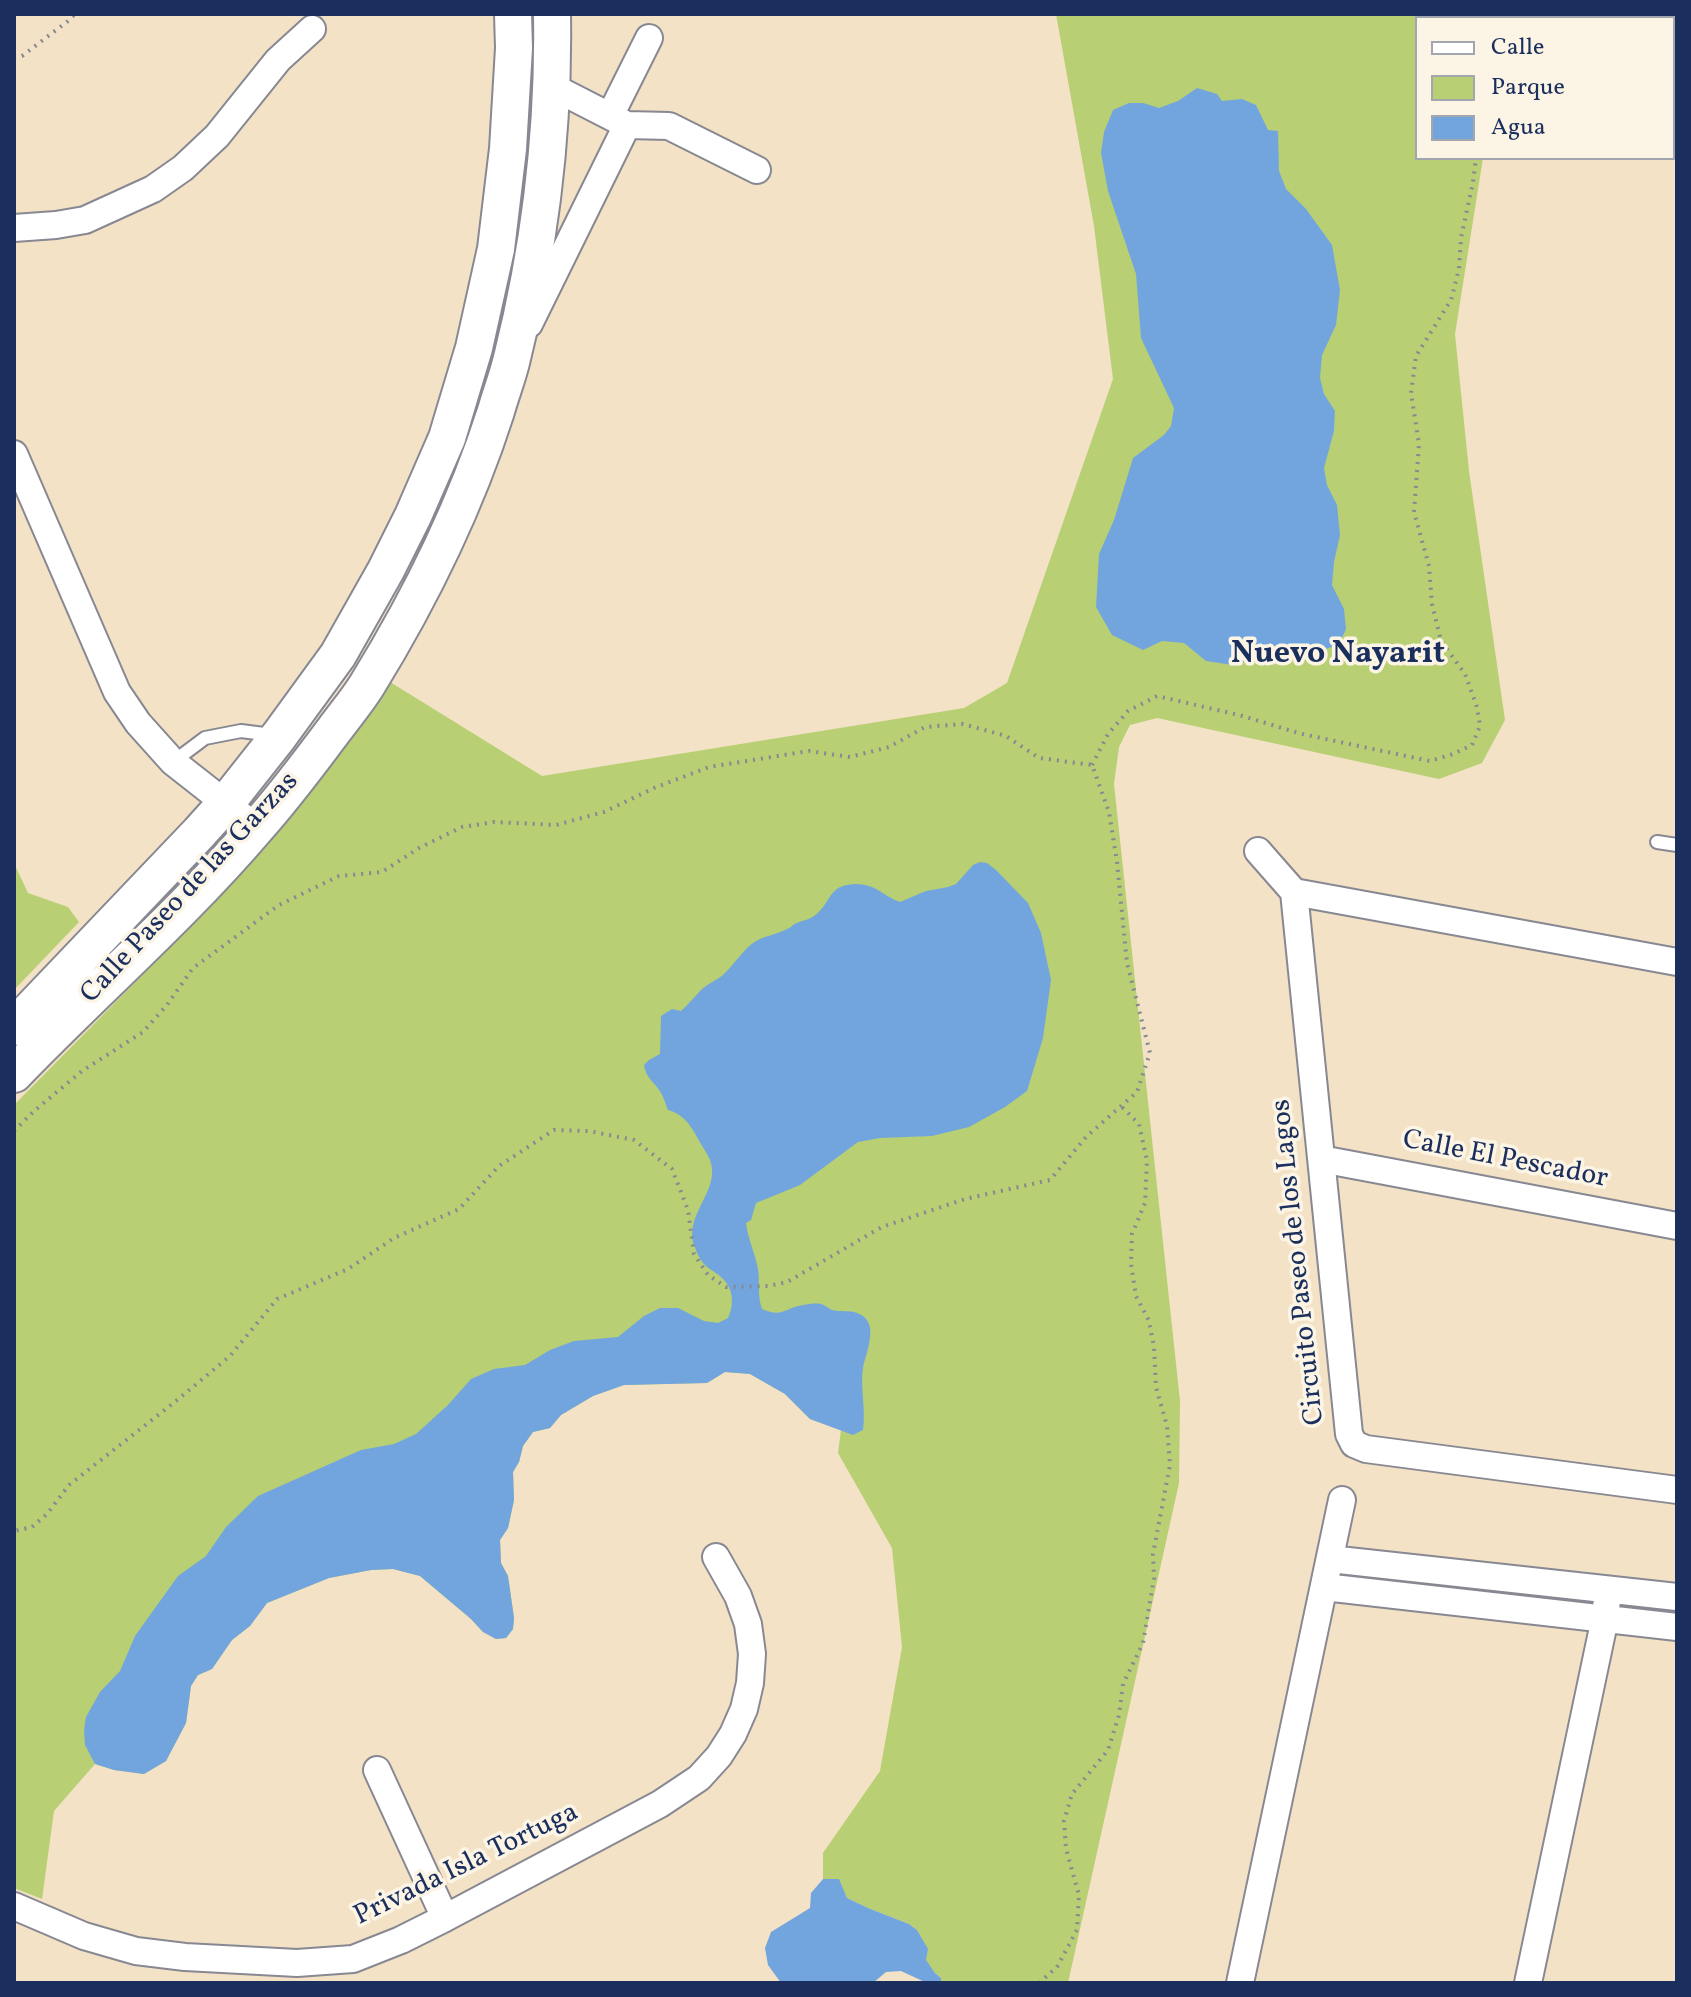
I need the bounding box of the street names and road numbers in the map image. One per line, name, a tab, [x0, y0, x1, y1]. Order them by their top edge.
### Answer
street label: Calle Paseo de las Garzas	[75, 766, 307, 1012]
street label: Circuito Paseo de los Lagos	[1266, 1097, 1334, 1427]
street label: Calle El Pescador	[1399, 1125, 1611, 1197]
street label: Privada Isla Tortuga	[349, 1797, 585, 1935]

